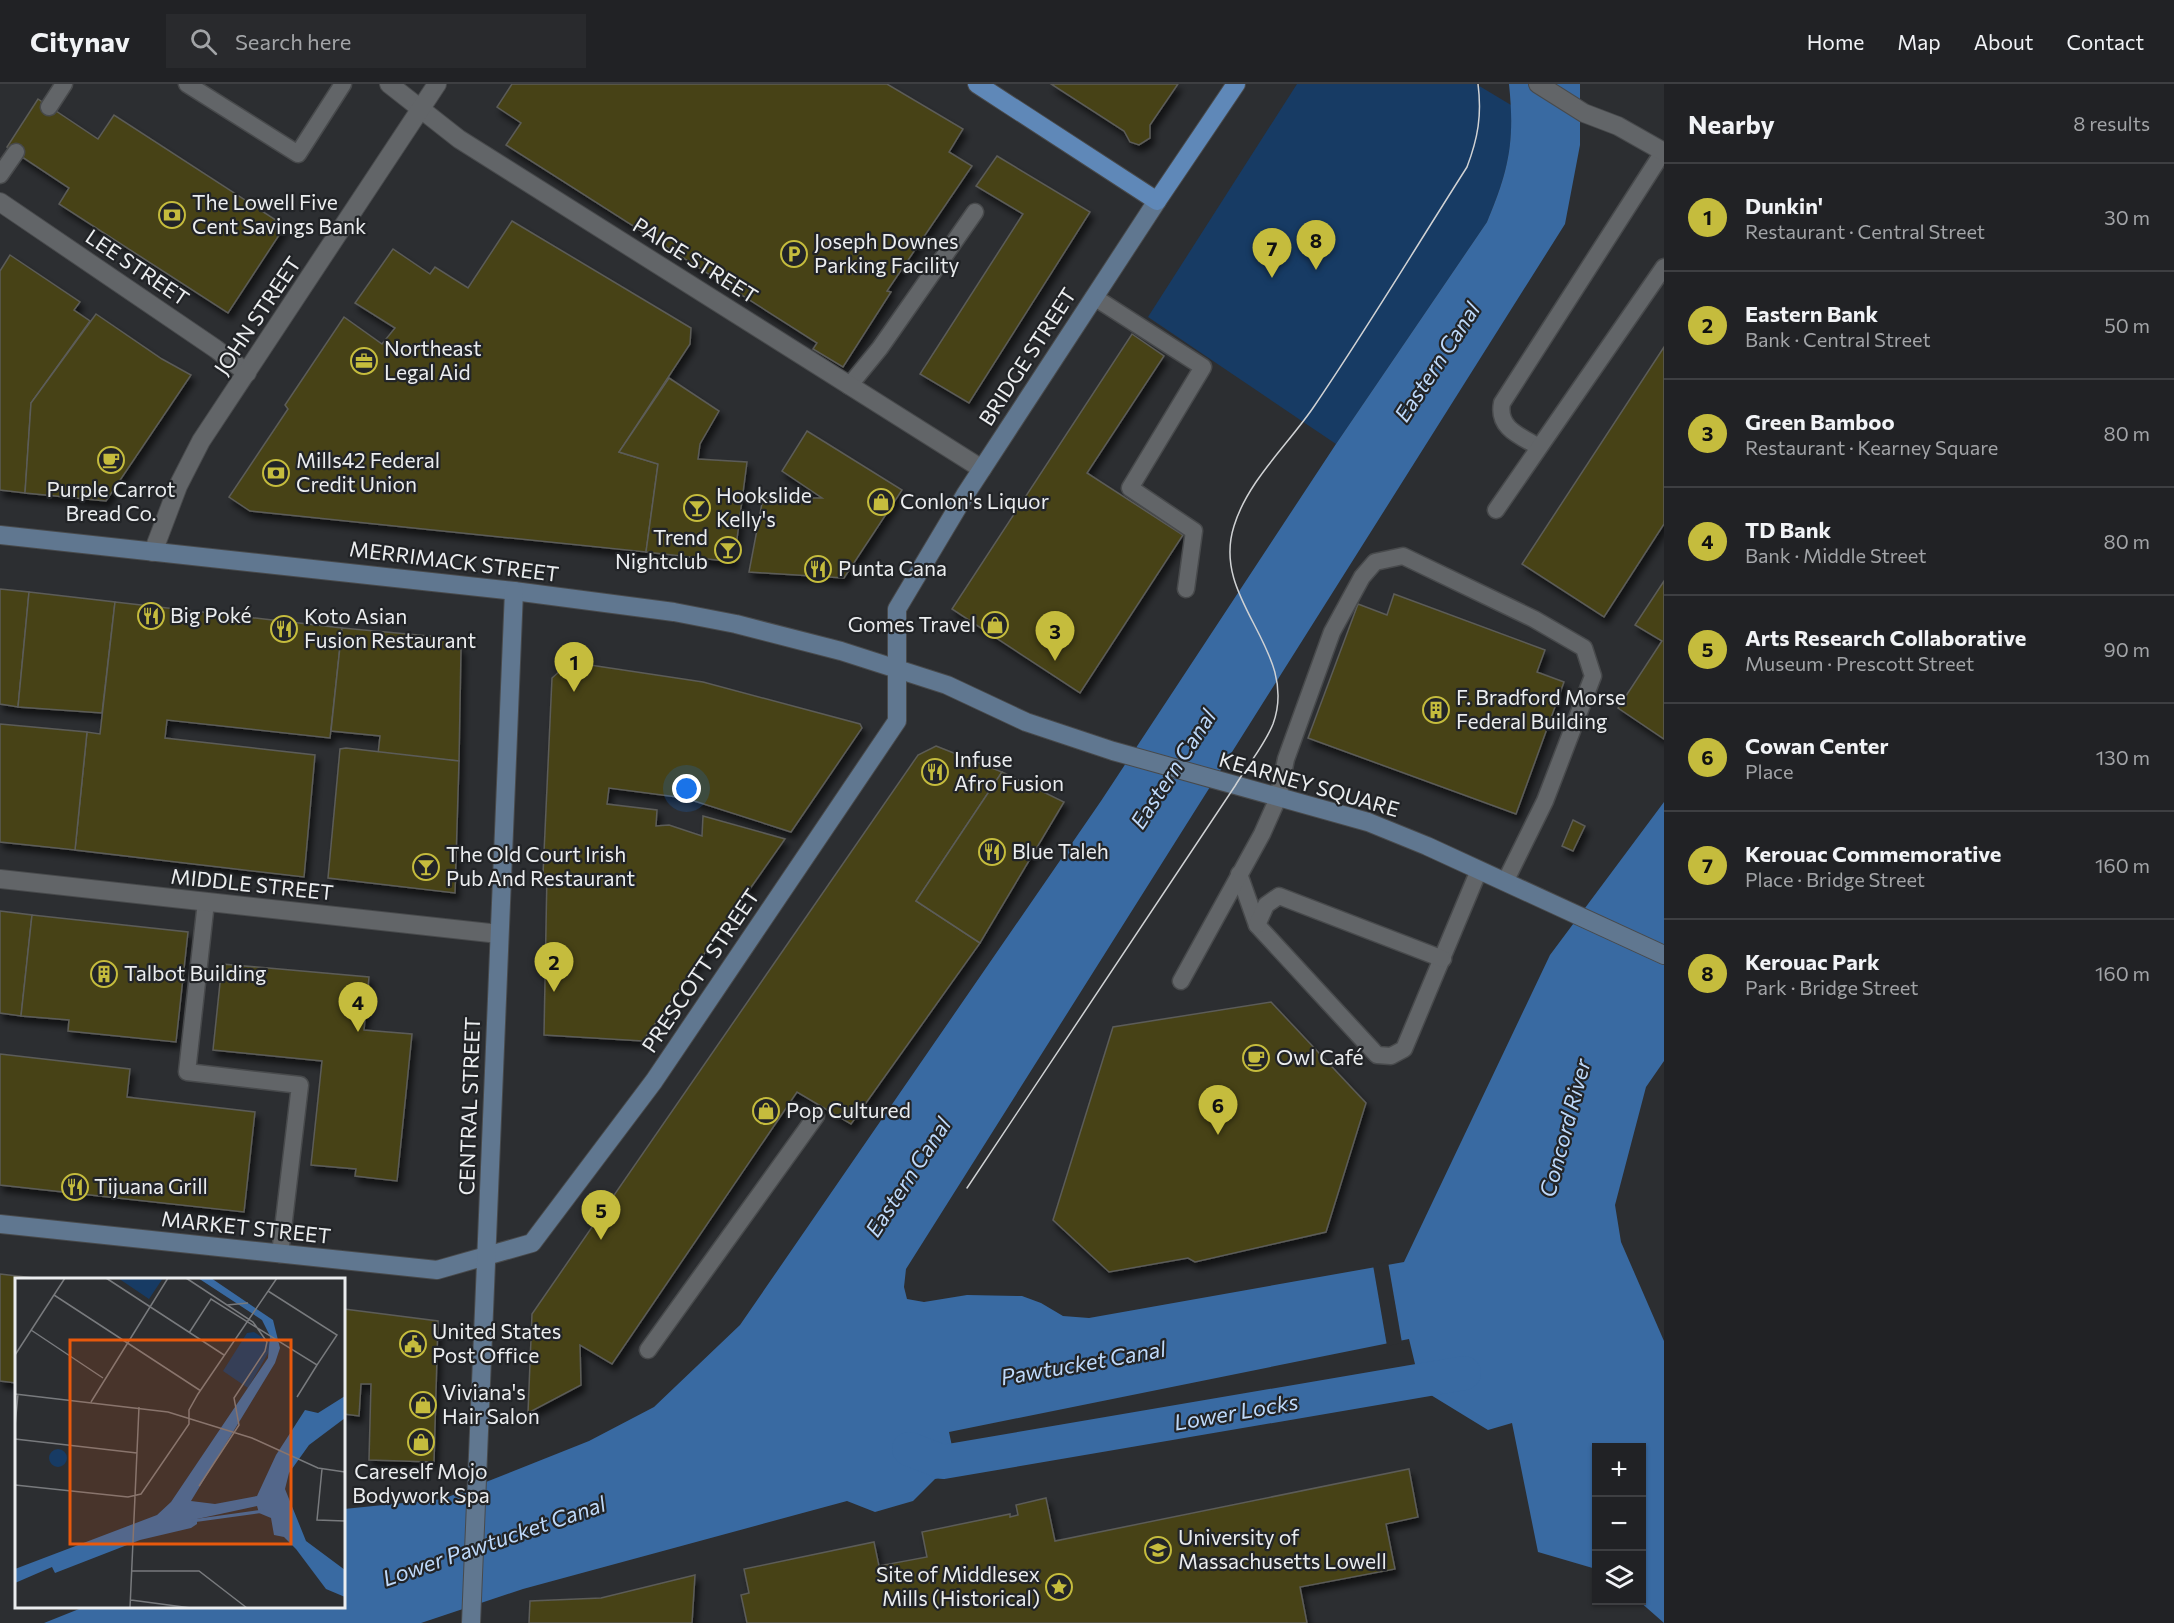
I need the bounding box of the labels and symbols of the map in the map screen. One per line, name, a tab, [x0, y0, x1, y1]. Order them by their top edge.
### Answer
place label: The Lowell Five Cent Savings Bank	[192, 189, 366, 238]
bank icon: The Lowell Five Cent Savings Bank	[157, 200, 187, 230]
street label: PAIGE STREET	[629, 211, 763, 308]
pin: 8	[1296, 220, 1336, 270]
street label: LEE STREET	[82, 223, 194, 310]
place label: Joseph Downes Parking Facility	[814, 228, 959, 277]
pin: 7	[1252, 228, 1292, 278]
parking icon: Joseph Downes Parking Facility	[779, 239, 809, 269]
street label: JOHN STREET	[208, 251, 305, 379]
street label: BRIDGE STREET	[973, 283, 1080, 430]
water label: Eastern Canal	[1388, 297, 1485, 426]
place label: Northeast Legal Aid	[384, 335, 482, 384]
office icon: Northeast Legal Aid	[349, 346, 379, 376]
cafe icon: Purple Carrot Bread Co.	[96, 445, 126, 475]
place label: Mills42 Federal Credit Union	[296, 447, 440, 496]
bank icon: Mills42 Federal Credit Union	[261, 458, 291, 488]
place label: Purple Carrot Bread Co.	[47, 476, 175, 525]
place label: Hookslide Kelly's	[716, 482, 812, 531]
shop icon: Conlon's Liquor	[866, 487, 896, 517]
place label: Conlon's Liquor	[900, 488, 1049, 513]
bar icon: Hookslide Kelly's	[682, 493, 712, 523]
place label: Trend Nightclub	[615, 524, 708, 573]
street label: MERRIMACK STREET	[348, 535, 560, 586]
bar icon: Trend Nightclub	[713, 535, 743, 565]
restaurant icon: Punta Cana	[803, 554, 833, 584]
place label: Punta Cana	[838, 555, 947, 580]
restaurant icon: Big Poké	[136, 601, 166, 631]
place label: Big Poké	[170, 602, 252, 627]
place label: Koto Asian Fusion Restaurant	[304, 603, 476, 652]
shop icon: Gomes Travel	[980, 610, 1010, 640]
place label: Gomes Travel	[848, 611, 976, 636]
pin: 3	[1036, 612, 1074, 661]
restaurant icon: Koto Asian Fusion Restaurant	[269, 614, 299, 644]
pin: 1	[554, 642, 594, 692]
place label: F. Bradford Morse Federal Building	[1456, 684, 1626, 733]
building icon: F. Bradford Morse Federal Building	[1421, 695, 1451, 725]
water label: Eastern Canal	[1124, 704, 1221, 833]
place label: Infuse Afro Fusion	[954, 746, 1064, 795]
street label: KEARNEY SQUARE	[1216, 746, 1402, 821]
restaurant icon: Infuse Afro Fusion	[920, 757, 950, 787]
your location	[672, 774, 701, 803]
restaurant icon: Blue Taleh	[977, 837, 1007, 867]
place label: Blue Taleh	[1012, 838, 1109, 863]
place label: The Old Court Irish Pub And Restaurant	[446, 841, 635, 890]
bar icon: The Old Court Irish Pub And Restaurant	[411, 852, 441, 882]
street label: MIDDLE STREET	[170, 863, 335, 904]
street label: PRESCOTT STREET	[636, 884, 764, 1057]
pin: 2	[534, 942, 574, 992]
building icon: Talbot Building	[89, 959, 119, 989]
place label: Talbot Building	[124, 960, 266, 985]
pin: 4	[338, 982, 378, 1032]
street label: CENTRAL STREET	[453, 1016, 484, 1196]
cafe icon: Owl Café	[1241, 1043, 1271, 1073]
place label: Owl Café	[1276, 1044, 1364, 1069]
water label: Concord River	[1533, 1055, 1596, 1200]
pin: 6	[1198, 1086, 1238, 1135]
shop icon: Pop Cultured	[751, 1096, 781, 1126]
place label: Pop Cultured	[786, 1097, 911, 1122]
water label: Eastern Canal	[859, 1112, 956, 1241]
restaurant icon: Tijuana Grill	[60, 1172, 90, 1202]
place label: Tijuana Grill	[94, 1173, 208, 1198]
pin: 5	[582, 1190, 620, 1240]
street label: MARKET STREET	[160, 1205, 332, 1248]
inset map	[15, 1278, 345, 1608]
place label: United States Post Office	[432, 1318, 561, 1367]
public building icon: United States Post Office	[398, 1329, 428, 1359]
water label: Pawtucket Canal	[998, 1335, 1168, 1390]
place label: Viviana's Hair Salon	[442, 1379, 540, 1428]
water label: Lower Locks	[1172, 1387, 1300, 1436]
shop icon: Viviana's Hair Salon	[408, 1390, 438, 1420]
shop icon: Careself Mojo Bodywork Spa	[406, 1427, 436, 1457]
place label: Careself Mojo Bodywork Spa	[352, 1458, 490, 1507]
water label: Lower Pawtucket Canal	[379, 1490, 609, 1591]
place label: University of Massachusetts Lowell	[1178, 1524, 1387, 1573]
school or university icon: University of Massachusetts Lowell	[1143, 1535, 1173, 1565]
place label: Site of Middlesex Mills (Historical)	[876, 1561, 1040, 1610]
place icon: Site of Middlesex Mills (Historical)	[1044, 1572, 1074, 1602]

